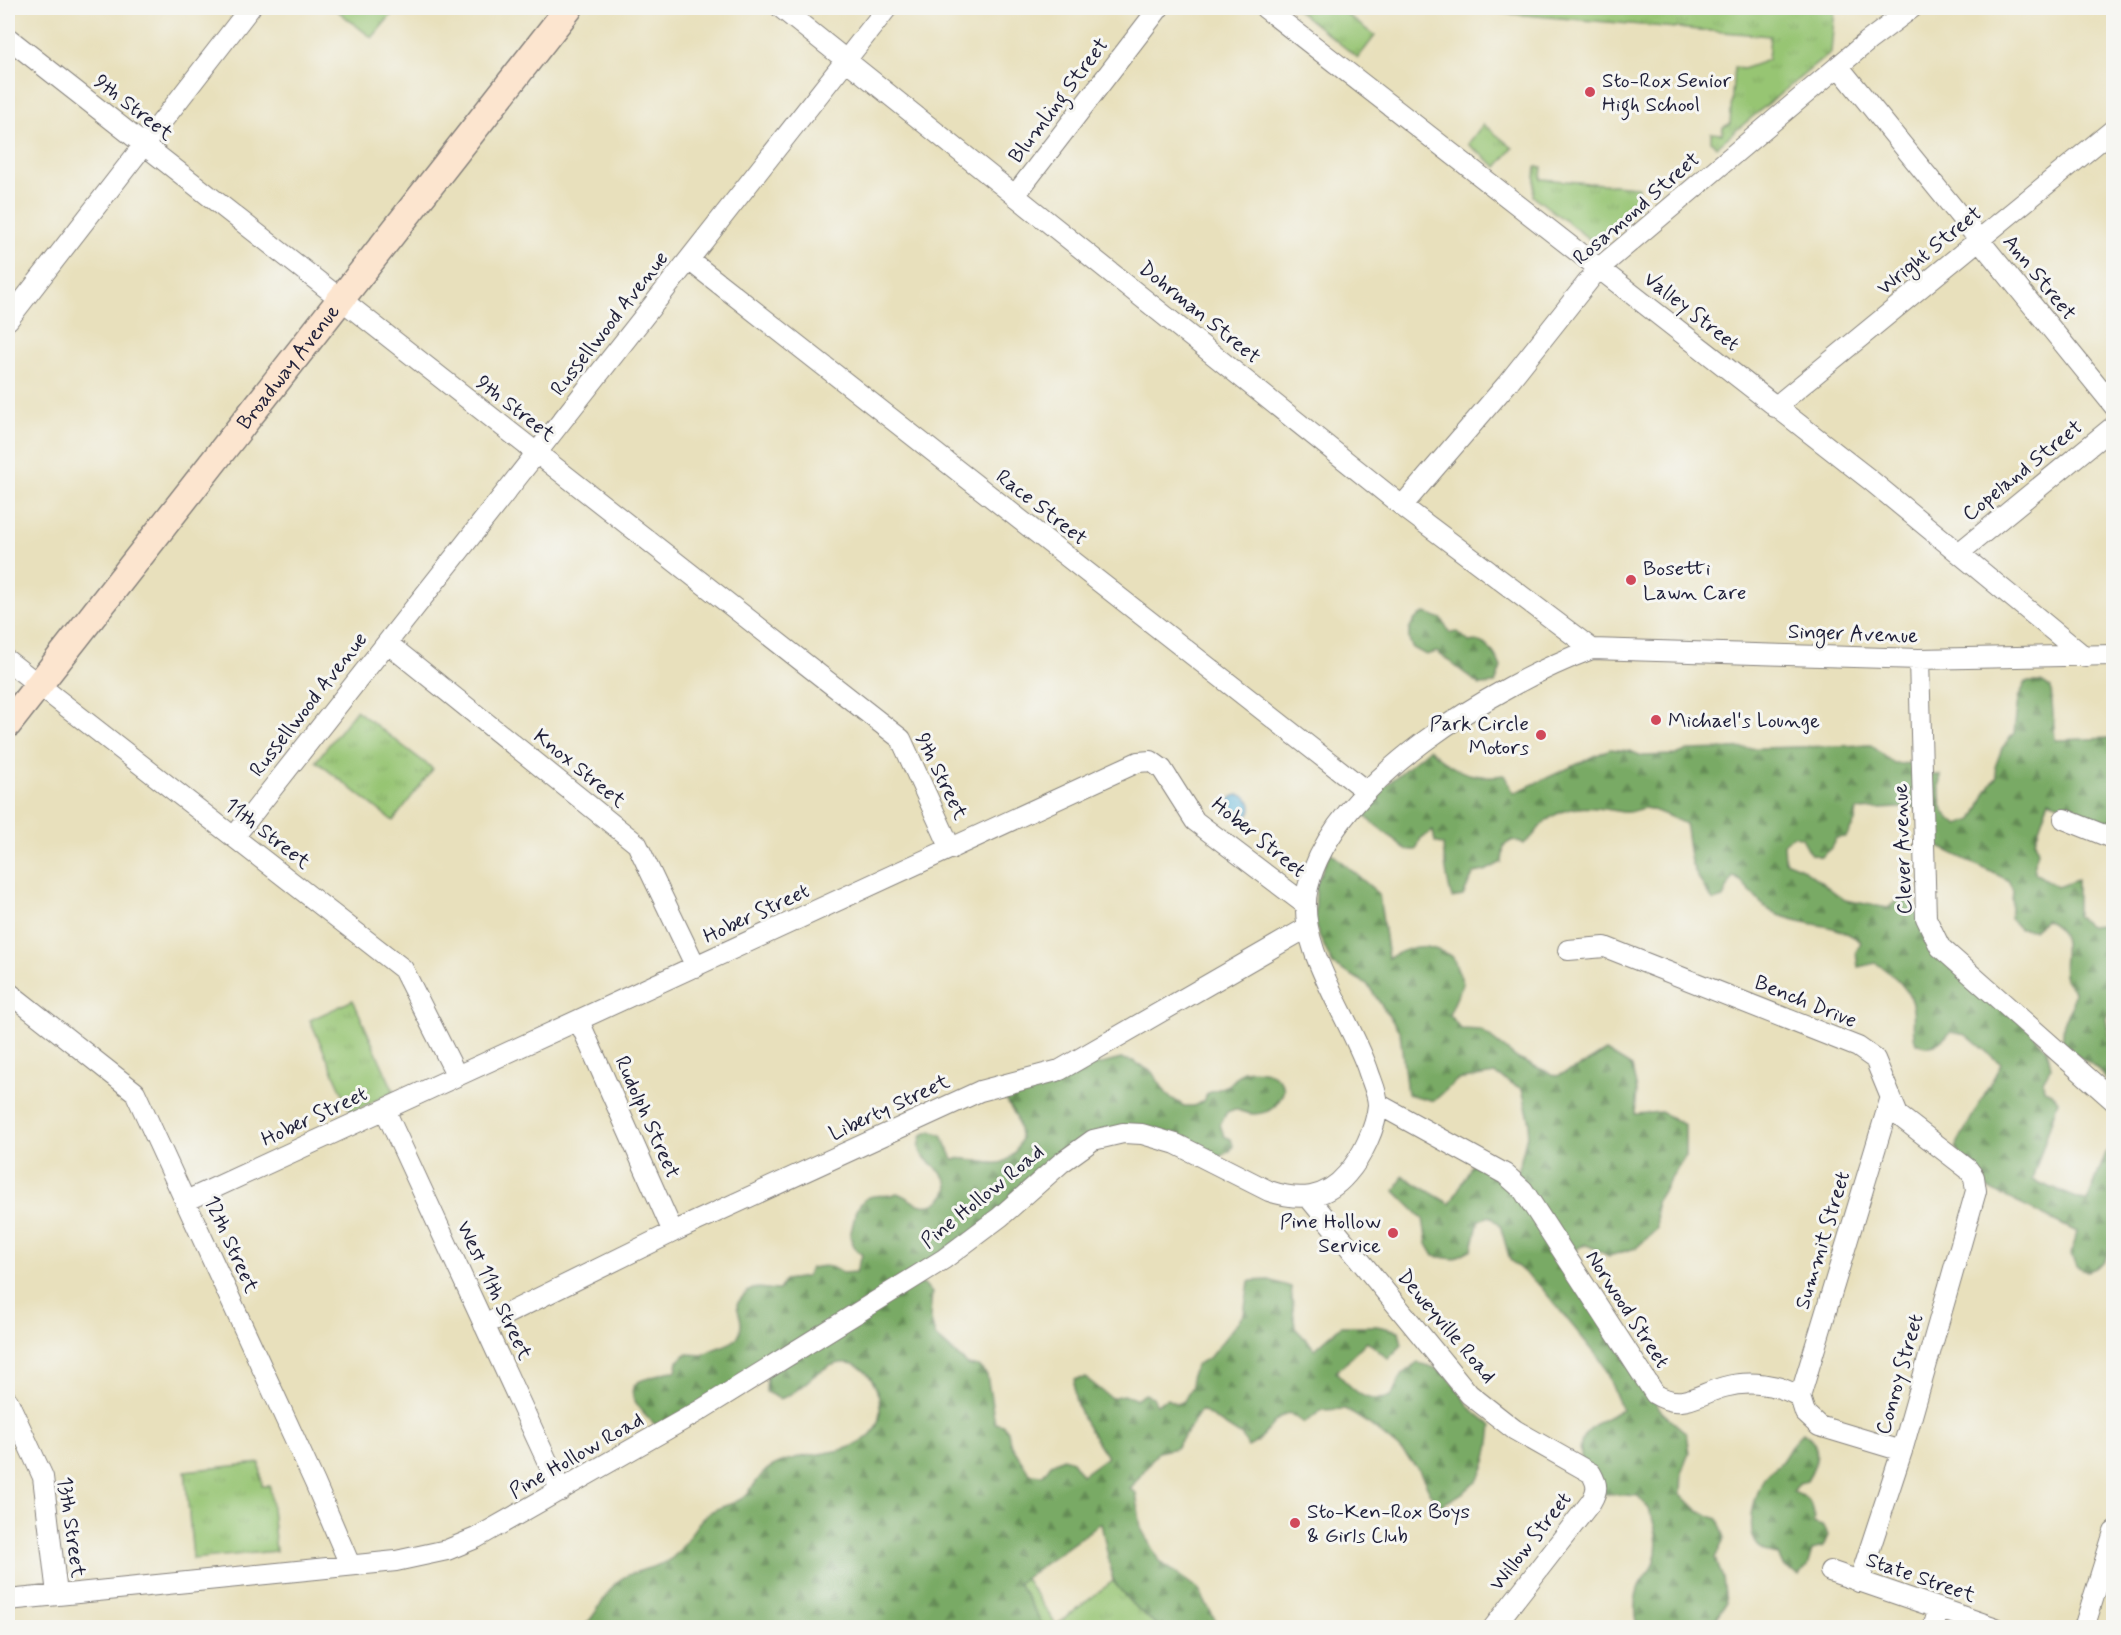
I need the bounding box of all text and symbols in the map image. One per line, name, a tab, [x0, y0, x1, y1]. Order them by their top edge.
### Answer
street label: Blumling Street	[1002, 32, 1117, 170]
place label: Sto-Rox Senior High School	[1602, 67, 1731, 121]
street label: 9th Street	[88, 68, 179, 148]
marker: Sto-Rox Senior High School	[1583, 85, 1597, 99]
street label: Rosamond Street	[1567, 146, 1706, 272]
street label: Wright Street	[1871, 200, 1989, 303]
street label: Ann Street	[1996, 229, 2083, 327]
street label: Russellwood Avenue	[544, 245, 675, 402]
street label: Dohrman Street	[1133, 255, 1266, 371]
street label: Valley Street	[1637, 265, 1745, 358]
street label: Broadway Avenue	[231, 299, 347, 436]
street label: 9th Street	[470, 369, 561, 449]
street label: Copeland Street	[1957, 414, 2089, 528]
street label: Race Street	[990, 463, 1093, 552]
place label: Bosetti Lawn Care	[1643, 555, 1746, 607]
marker: Bosetti Lawn Care	[1624, 573, 1638, 587]
street label: Singer Avenue	[1787, 618, 1919, 651]
street label: Russellwood Avenue	[243, 626, 374, 783]
place label: Michael's Lounge	[1668, 707, 1820, 735]
place label: Park Circle Motors	[1430, 710, 1529, 762]
marker: Michael's Lounge	[1649, 713, 1663, 727]
street label: Knox Street	[527, 723, 632, 815]
street label: 9th Street	[908, 728, 975, 825]
marker: Park Circle Motors	[1534, 728, 1548, 742]
street label: Clever Avenue	[1887, 783, 1919, 915]
street label: 11th Street	[219, 791, 317, 877]
street label: Hober Street	[1205, 791, 1312, 885]
street label: Hober Street	[699, 877, 814, 951]
street label: Bench Drive	[1750, 969, 1861, 1035]
street label: Rudolph Street	[608, 1052, 687, 1183]
street label: Liberty Street	[825, 1067, 955, 1148]
street label: Hober Street	[257, 1080, 372, 1154]
street label: Pine Hollow Road	[915, 1138, 1050, 1255]
street label: Summit Street	[1789, 1168, 1857, 1313]
street label: 12th Street	[197, 1191, 265, 1298]
place label: Pine Hollow Service	[1280, 1208, 1381, 1260]
street label: West 11th Street	[450, 1216, 539, 1365]
marker: Pine Hollow Service	[1386, 1226, 1400, 1240]
street label: Norwood Street	[1579, 1245, 1676, 1374]
street label: Deweyville Road	[1390, 1264, 1502, 1389]
street label: Conroy Street	[1869, 1310, 1931, 1438]
street label: Pine Hollow Road	[504, 1406, 649, 1506]
street label: 13th Street	[50, 1475, 92, 1580]
street label: Willow Street	[1483, 1486, 1578, 1597]
place label: Sto-Ken-Rox Boys & Girls Club	[1307, 1498, 1470, 1550]
marker: Sto-Ken-Rox Boys & Girls Club	[1288, 1516, 1302, 1530]
street label: State Street	[1862, 1546, 1980, 1610]

